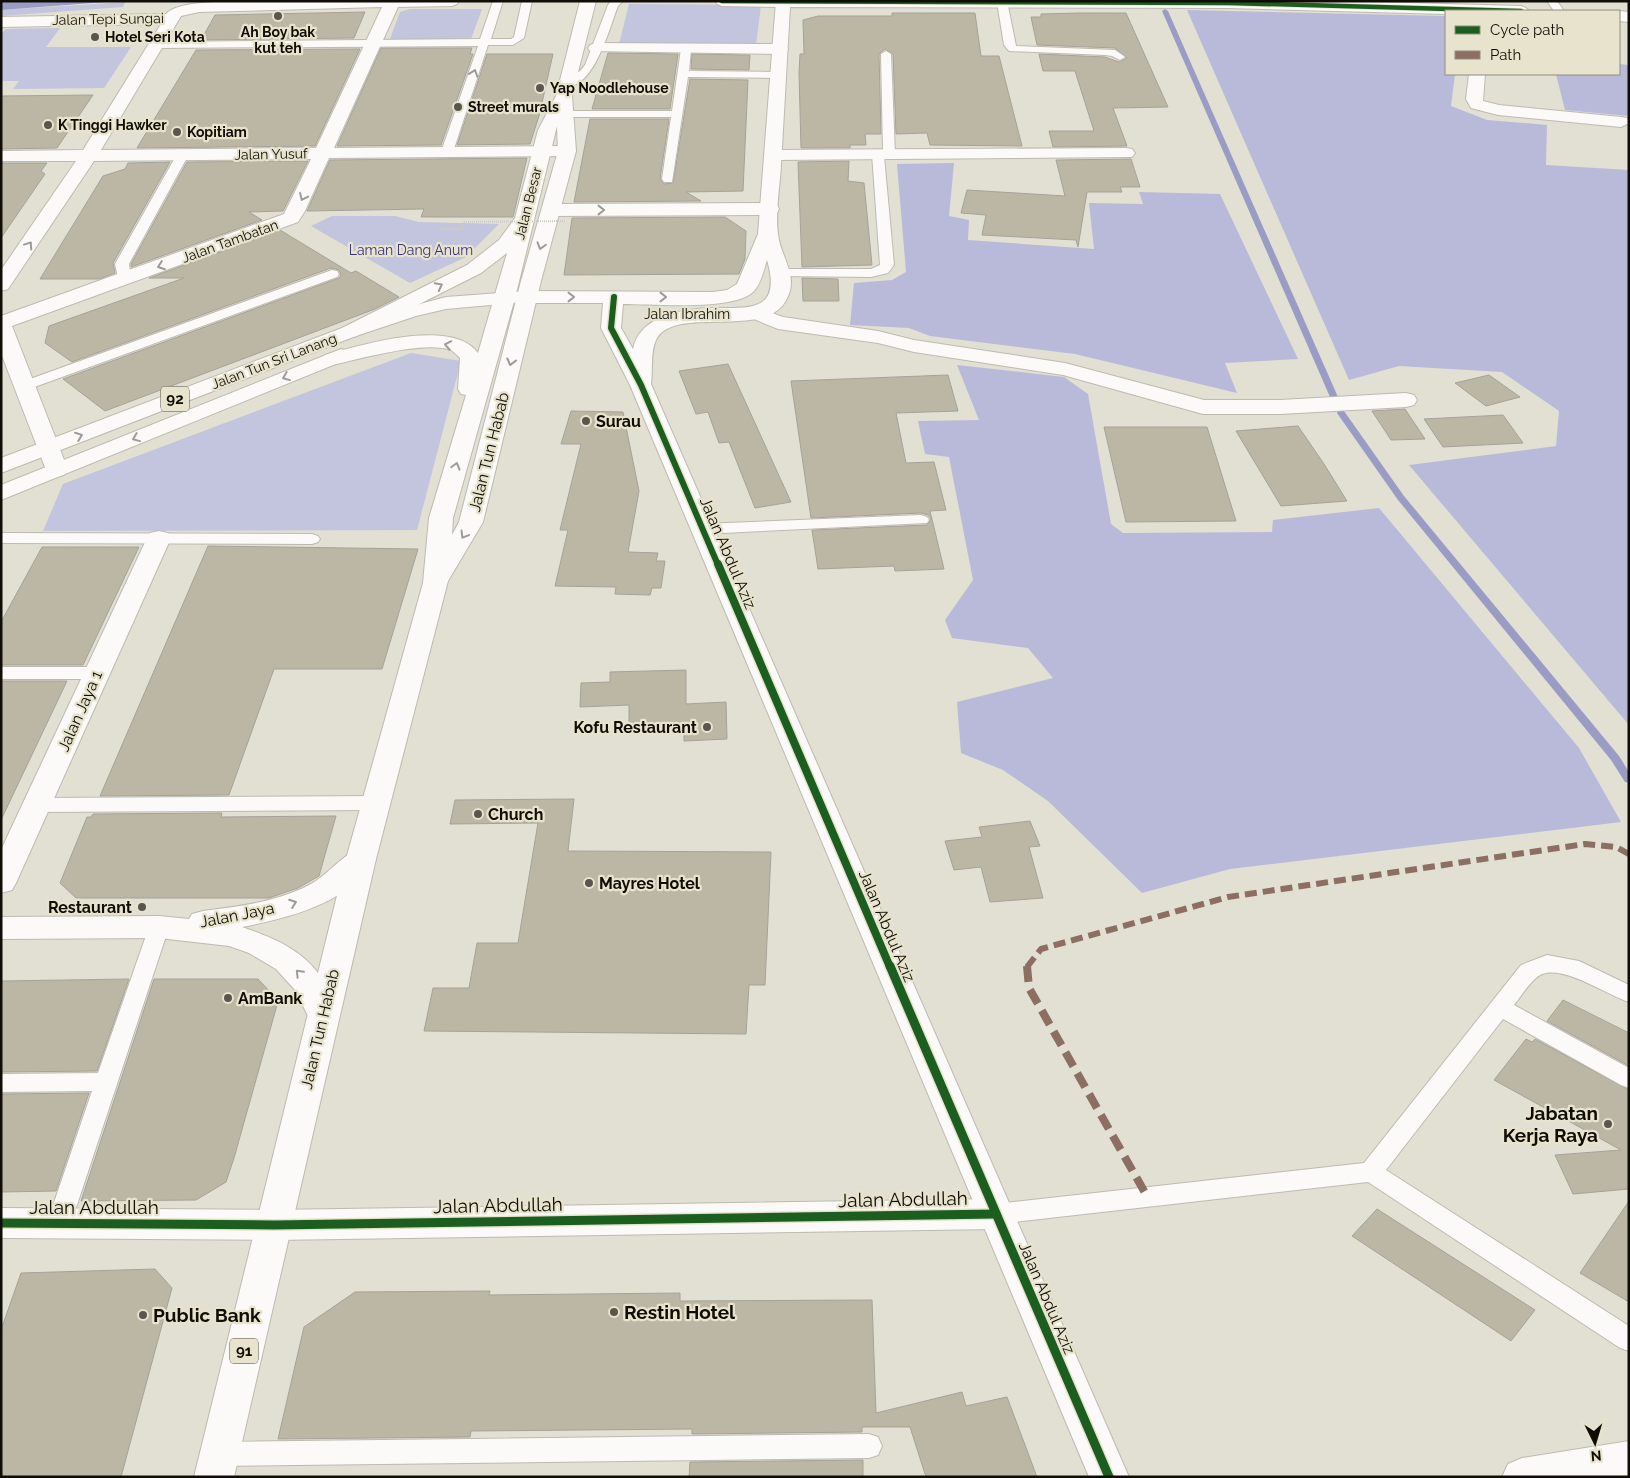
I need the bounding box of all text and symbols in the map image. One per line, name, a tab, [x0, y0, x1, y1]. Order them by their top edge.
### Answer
street label: Jalan Tepi Sungai	[52, 10, 164, 28]
marker: Ah Boy bak kut teh	[272, 10, 284, 22]
legend	[1445, 10, 1620, 75]
text: Cycle path	[1490, 21, 1564, 39]
place label: Ah Boy bak kut teh	[241, 24, 315, 56]
place label: Hotel Seri Kota	[105, 29, 205, 45]
marker: Hotel Seri Kota	[89, 31, 101, 43]
text: Path	[1490, 46, 1521, 64]
one-way arrow	[468, 69, 478, 78]
place label: Yap Noodlehouse	[550, 80, 669, 96]
marker: Yap Noodlehouse	[534, 82, 546, 94]
place label: Street murals	[468, 99, 559, 115]
marker: Street murals	[452, 101, 464, 113]
place label: K Tinggi Hawker	[58, 117, 167, 133]
marker: K Tinggi Hawker	[42, 119, 54, 131]
place label: Kopitiam	[187, 124, 247, 140]
marker: Kopitiam	[171, 126, 183, 138]
street label: Jalan Yusuf	[234, 145, 309, 163]
street label: Jalan Besar	[511, 165, 545, 241]
one-way arrow	[299, 192, 309, 201]
one-way arrow	[597, 205, 605, 215]
street label: Jalan Tambatan	[180, 216, 280, 266]
one-way arrow	[23, 241, 32, 250]
one-way arrow	[537, 241, 547, 249]
park label: Laman Dang Anum	[349, 242, 473, 258]
one-way arrow	[157, 260, 166, 270]
one-way arrow	[434, 282, 443, 292]
one-way arrow	[568, 292, 575, 302]
one-way arrow	[660, 292, 667, 302]
street label: Jalan Ibrahim	[644, 306, 730, 322]
street label: Jalan Tun Sri Lanang	[209, 330, 339, 392]
one-way arrow	[443, 340, 452, 351]
one-way arrow	[507, 357, 517, 365]
one-way arrow	[283, 371, 291, 381]
road number: 92	[161, 386, 189, 412]
street label: Jalan Tun Habab	[465, 390, 513, 514]
place label: Surau	[596, 412, 641, 431]
marker: Surau	[580, 415, 592, 427]
one-way arrow	[75, 432, 83, 442]
one-way arrow	[132, 432, 141, 442]
one-way arrow	[450, 463, 460, 471]
street label: Jalan Abdul Aziz	[696, 494, 760, 612]
one-way arrow	[460, 529, 470, 538]
street label: Jalan Jaya 1	[54, 668, 106, 754]
place label: Kofu Restaurant	[573, 718, 697, 737]
marker: Kofu Restaurant	[701, 721, 713, 733]
place label: Church	[488, 805, 543, 824]
marker: Church	[472, 808, 484, 820]
street label: Jalan Abdul Aziz	[855, 867, 919, 985]
place label: Mayres Hotel	[599, 874, 701, 893]
marker: Mayres Hotel	[583, 877, 595, 889]
place label: Restaurant	[48, 898, 132, 917]
street label: Jalan Jaya	[198, 898, 276, 932]
one-way arrow	[288, 898, 296, 908]
marker: Restaurant	[136, 901, 148, 913]
street label: Jalan Tun Habab	[297, 967, 343, 1091]
one-way arrow	[296, 970, 305, 979]
place label: AmBank	[238, 989, 302, 1008]
marker: AmBank	[222, 992, 234, 1004]
place label: Jabatan Kerja Raya	[1503, 1102, 1598, 1146]
marker: Jabatan Kerja Raya	[1602, 1118, 1614, 1130]
street label: Jalan Abdullah	[838, 1187, 968, 1211]
street label: Jalan Abdullah	[433, 1193, 563, 1217]
street label: Jalan Abdullah	[29, 1196, 159, 1218]
street label: Jalan Abdul Aziz	[1015, 1239, 1079, 1357]
place label: Restin Hotel	[624, 1301, 736, 1323]
place label: Public Bank	[153, 1304, 261, 1326]
marker: Restin Hotel	[608, 1306, 620, 1318]
marker: Public Bank	[137, 1309, 149, 1321]
road number: 91	[230, 1338, 258, 1364]
north arrow	[1570, 1418, 1620, 1468]
text: N	[1590, 1448, 1602, 1464]

